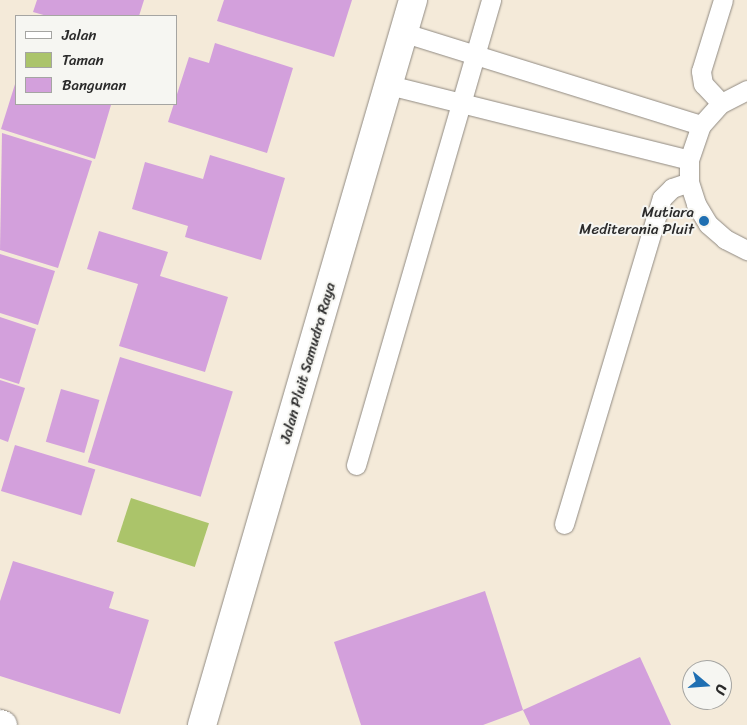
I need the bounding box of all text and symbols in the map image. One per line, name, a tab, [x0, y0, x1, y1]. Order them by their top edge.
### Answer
legend	[15, 15, 178, 105]
text: Jalan	[62, 22, 96, 48]
text: Taman	[62, 47, 104, 73]
text: Bangunan	[62, 72, 126, 98]
place label: Mutiara Mediterania Pluit	[579, 203, 694, 238]
marker: Mutiara Mediterania Pluit	[698, 215, 710, 227]
street label: Jalan Pluit Samudra Raya	[276, 280, 340, 446]
north arrow	[682, 660, 732, 710]
text: U	[707, 681, 734, 698]

